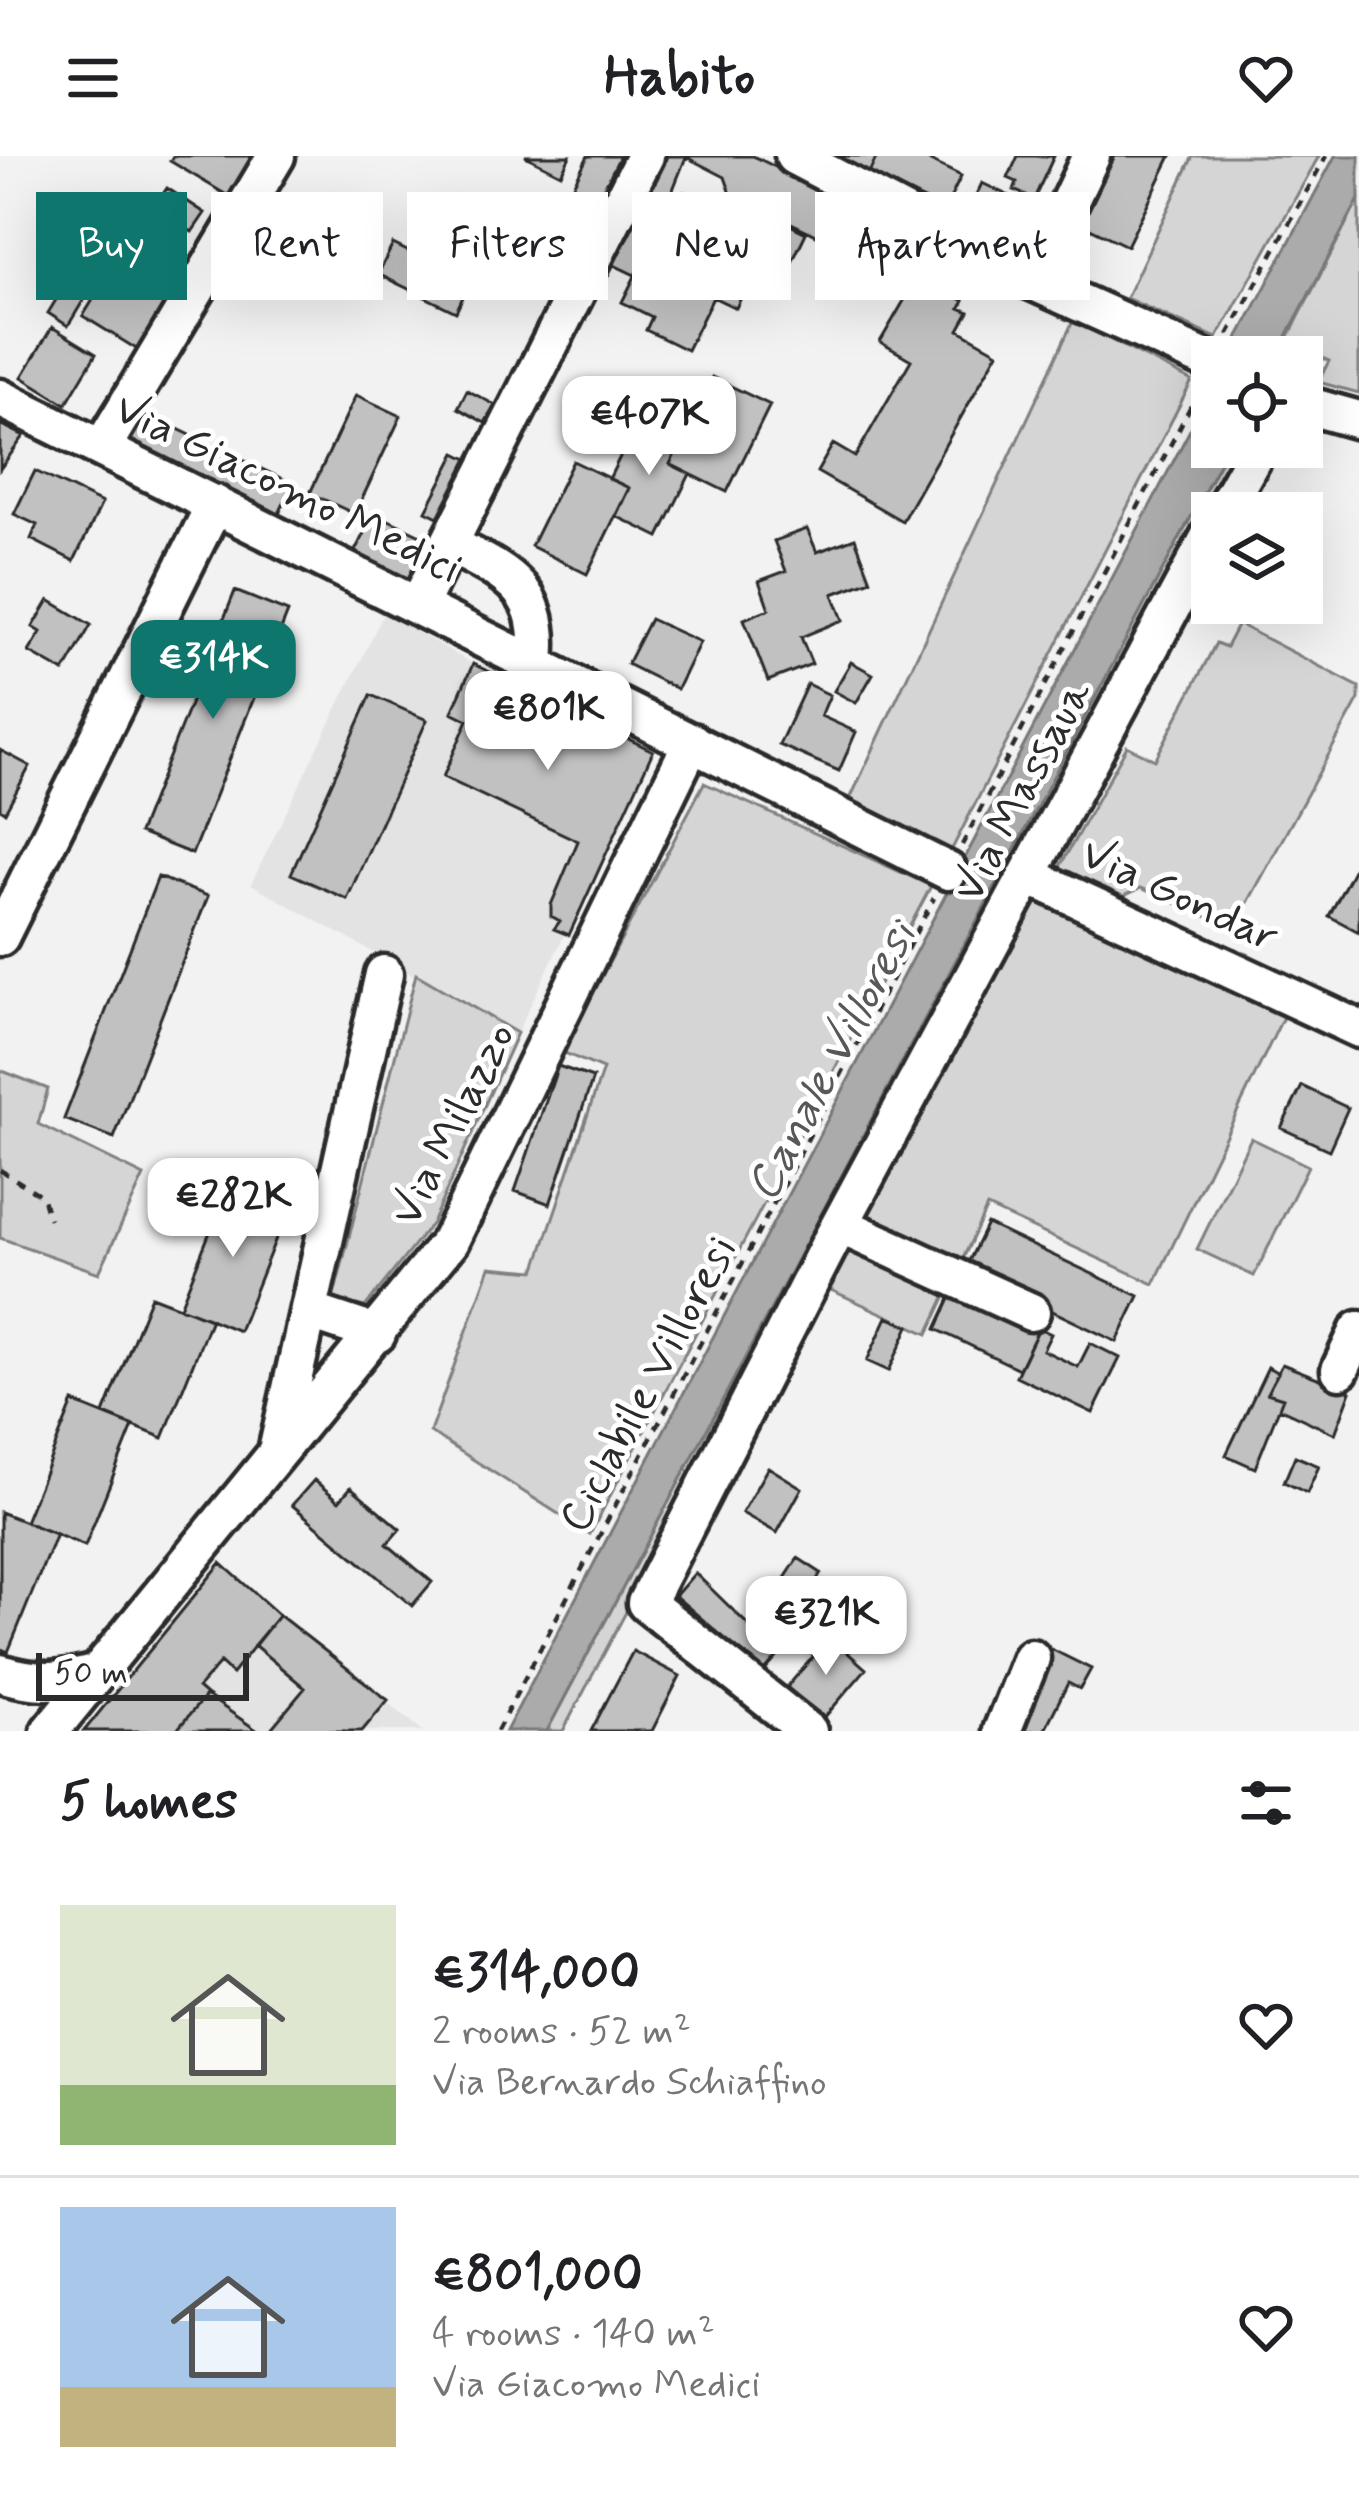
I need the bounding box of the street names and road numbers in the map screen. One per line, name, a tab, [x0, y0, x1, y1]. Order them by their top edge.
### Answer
street label: Via Giacomo Medici	[104, 380, 471, 599]
street label: Via Massaua	[940, 669, 1107, 913]
street label: Via Gondar	[1071, 825, 1288, 968]
street label: Via Milazzo	[378, 1013, 530, 1236]
street label: Ciclabile Villoresi	[546, 1226, 752, 1543]

